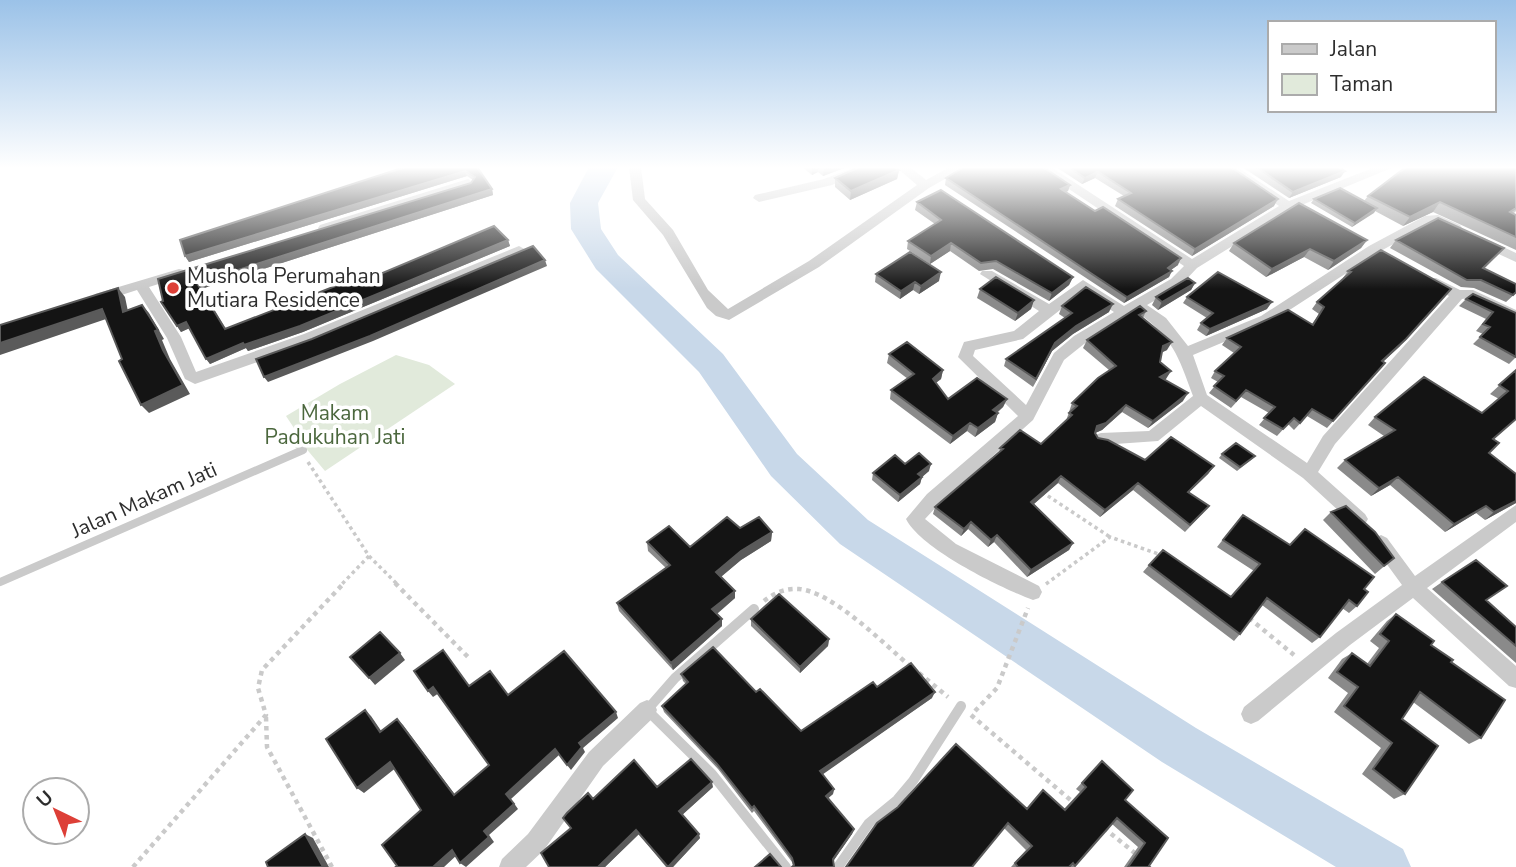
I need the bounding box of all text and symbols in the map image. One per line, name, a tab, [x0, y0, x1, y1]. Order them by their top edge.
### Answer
legend	[1268, 21, 1495, 112]
text: Jalan	[1329, 35, 1377, 63]
text: Taman	[1330, 70, 1393, 98]
place label: Mushola Perumahan Mutiara Residence	[187, 262, 381, 314]
marker: Mushola Perumahan Mutiara Residence	[165, 280, 181, 296]
park label: Makam Padukuhan Jati	[265, 399, 405, 451]
street label: Jalan Makam Jati	[66, 455, 221, 545]
north arrow	[21, 776, 91, 846]
text: U	[31, 785, 59, 814]

